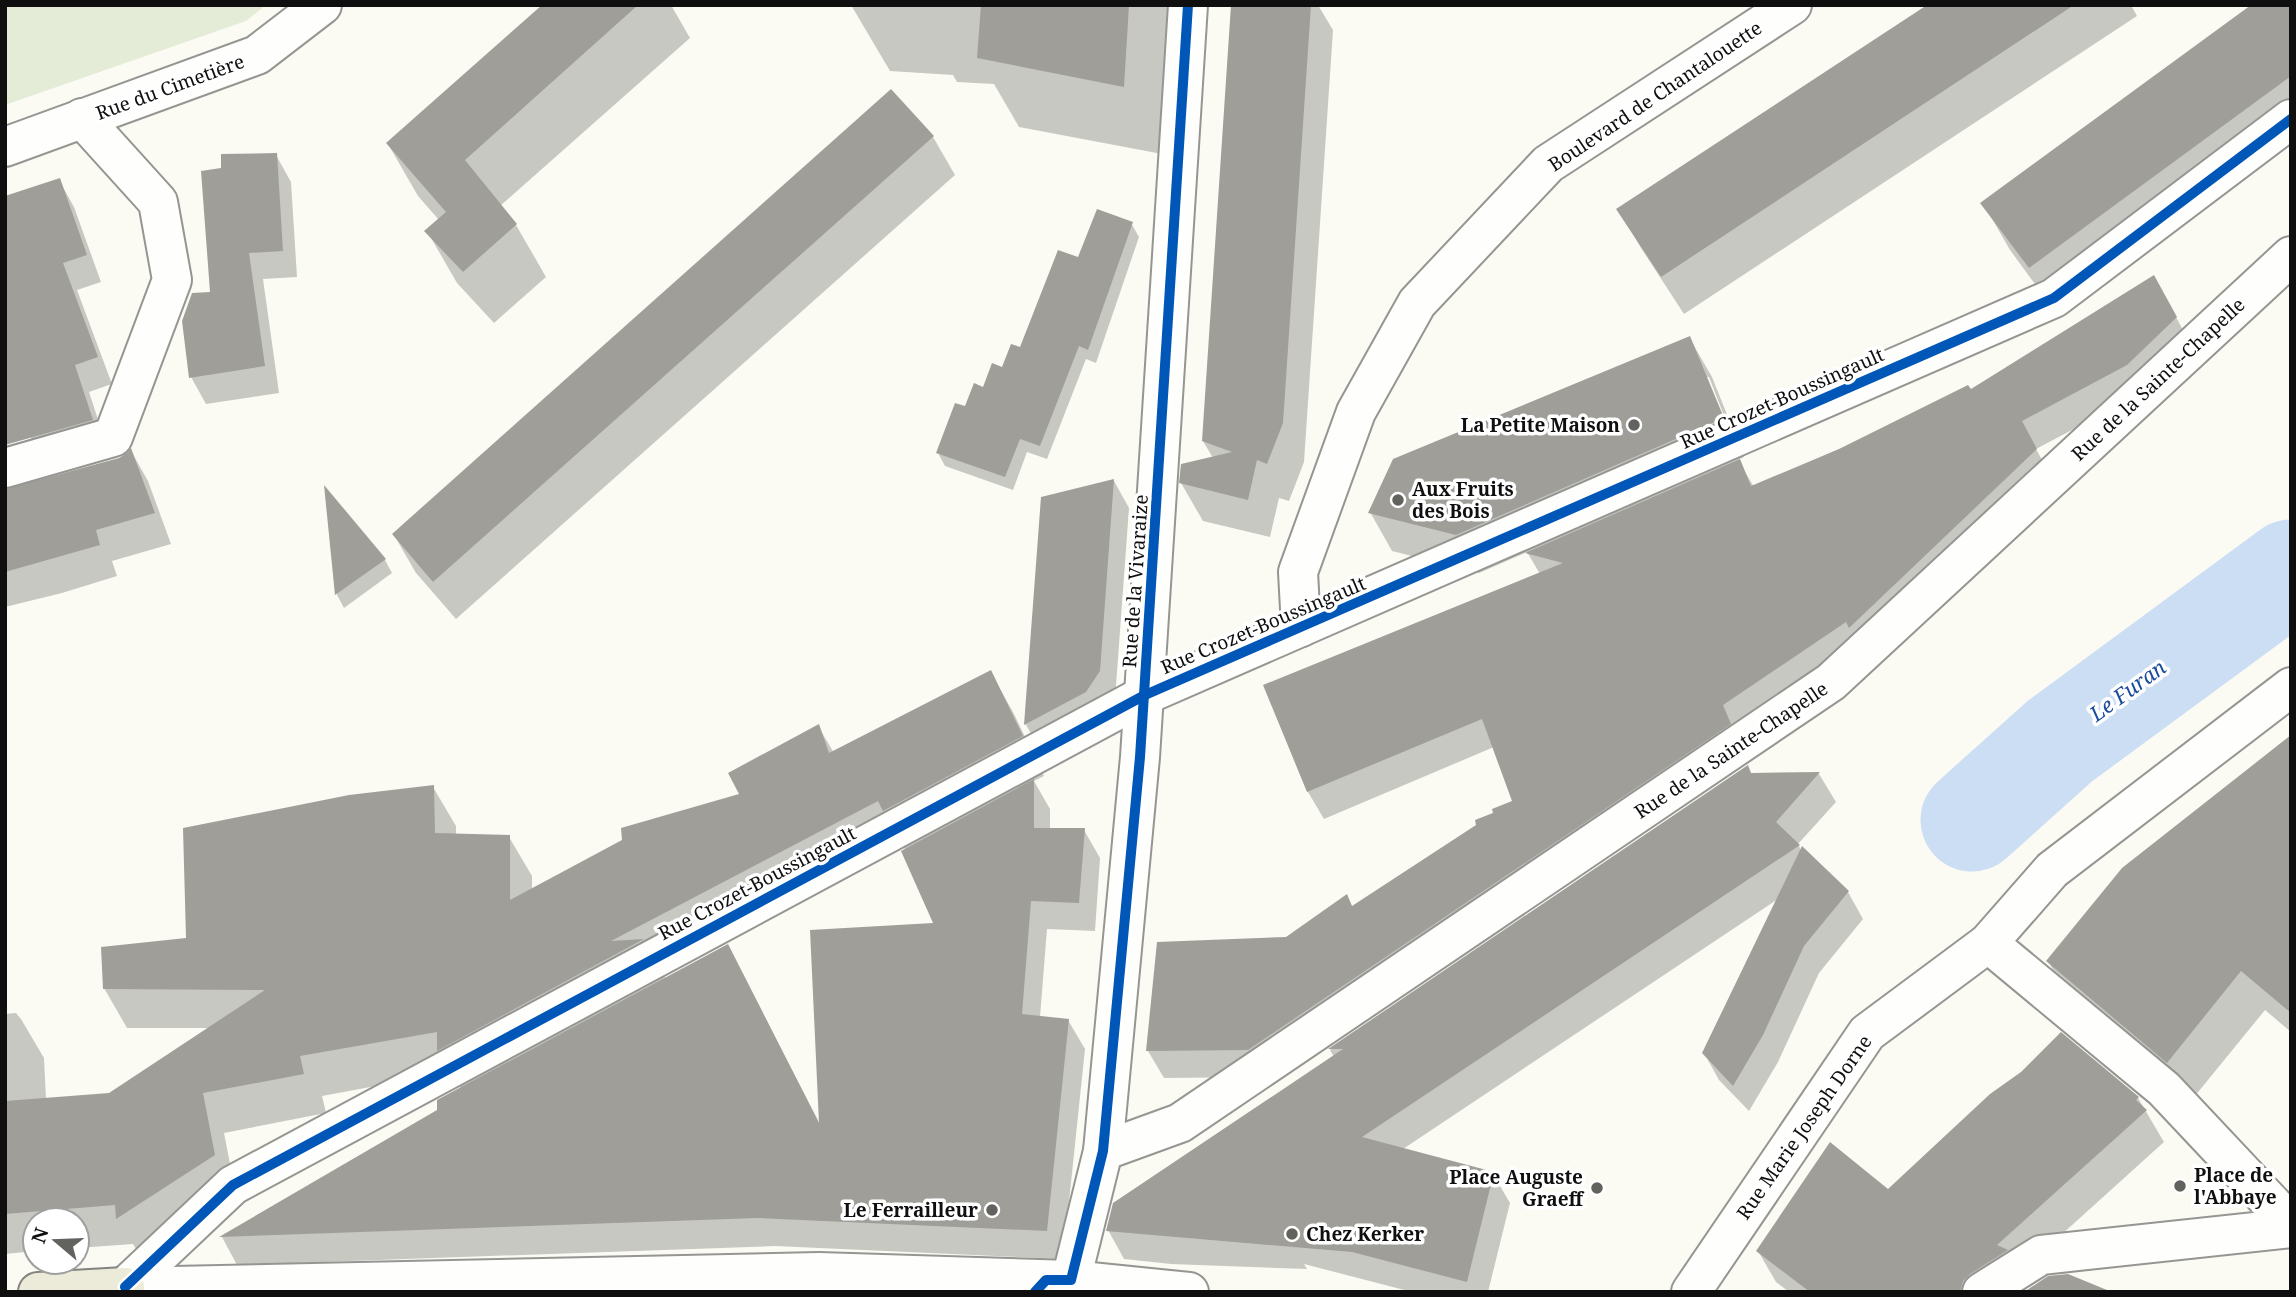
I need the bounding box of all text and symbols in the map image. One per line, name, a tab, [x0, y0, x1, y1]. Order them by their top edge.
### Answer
street label: Boulevard de Chantalouette	[1543, 15, 1767, 177]
street label: Rue du Cimetière	[92, 48, 248, 126]
street label: Rue de la Sainte-Chapelle	[2066, 292, 2250, 466]
street label: Rue Crozet-Boussingault	[1676, 341, 1888, 455]
place label: La Petite Maison	[1461, 412, 1620, 438]
marker: La Petite Maison	[1626, 417, 1642, 433]
place label: Aux Fruits des Bois	[1412, 476, 1514, 524]
marker: Aux Fruits des Bois	[1390, 492, 1406, 508]
street label: Rue de la Vivaraize	[1116, 493, 1154, 669]
street label: Rue Crozet-Boussingault	[1157, 570, 1370, 680]
water label: Le Furan	[2083, 653, 2172, 728]
street label: Rue de la Sainte-Chapelle	[1629, 675, 1833, 825]
street label: Rue Crozet-Boussingault	[654, 820, 861, 946]
street label: Rue Marie Joseph Dorne	[1730, 1030, 1878, 1224]
place label: Place de l'Abbaye	[2194, 1162, 2277, 1210]
place label: Place Auguste Graeff	[1449, 1164, 1585, 1212]
marker: Place de l'Abbaye	[2172, 1178, 2188, 1194]
marker: Place Auguste Graeff	[1589, 1180, 1605, 1196]
place label: Le Ferrailleur	[843, 1197, 978, 1223]
marker: Le Ferrailleur	[984, 1202, 1000, 1218]
north arrow	[21, 1206, 91, 1276]
place label: Chez Kerker	[1306, 1221, 1424, 1247]
text: N	[25, 1224, 55, 1247]
marker: Chez Kerker	[1284, 1226, 1300, 1242]

